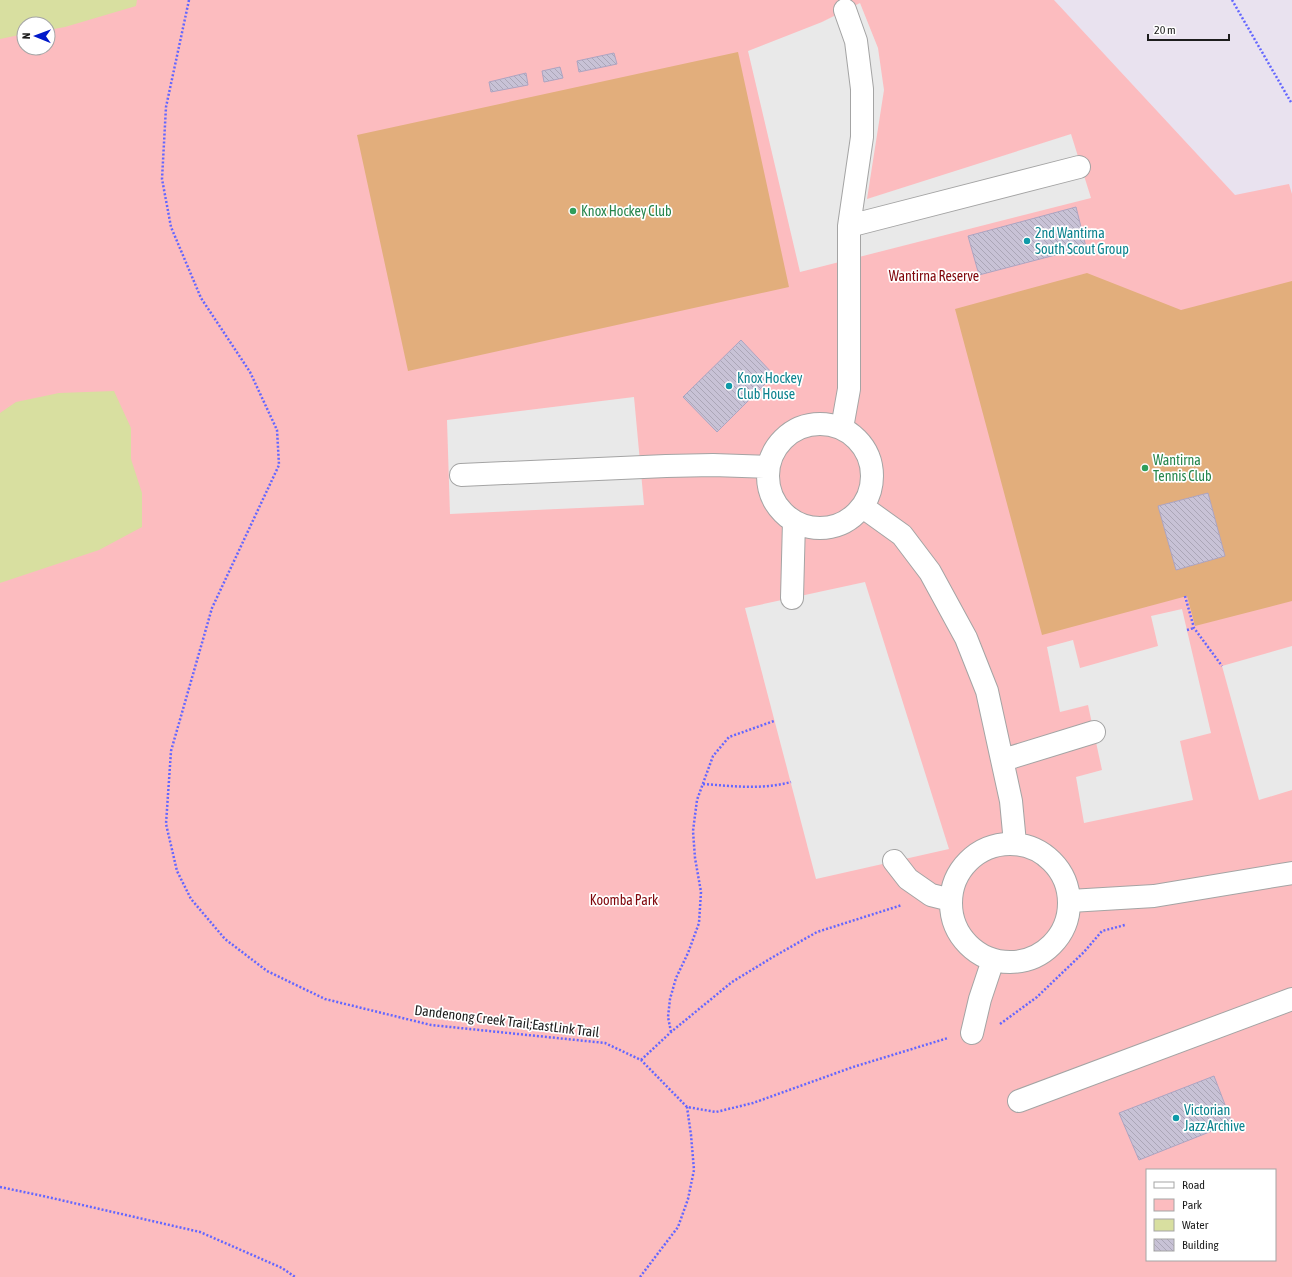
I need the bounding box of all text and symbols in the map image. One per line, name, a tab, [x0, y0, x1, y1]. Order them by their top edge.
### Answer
north arrow	[16, 16, 56, 56]
scale bar	[1148, 16, 1229, 42]
text: 20 m	[1154, 23, 1176, 37]
text: N	[20, 32, 32, 39]
place label: Knox Hockey Club	[581, 203, 672, 219]
marker: Knox Hockey Club	[568, 206, 578, 216]
place label: 2nd Wantirna South Scout Group	[1035, 225, 1129, 257]
marker: 2nd Wantirna South Scout Group	[1022, 236, 1032, 246]
park label: Wantirna Reserve	[889, 268, 979, 284]
place label: Knox Hockey Club House	[737, 370, 803, 402]
marker: Knox Hockey Club House	[724, 381, 734, 391]
place label: Wantirna Tennis Club	[1153, 452, 1212, 484]
marker: Wantirna Tennis Club	[1140, 463, 1150, 473]
park label: Koomba Park	[590, 892, 658, 908]
street label: Dandenong Creek Trail;EastLink Trail	[414, 1002, 601, 1040]
place label: Victorian Jazz Archive	[1184, 1102, 1245, 1134]
marker: Victorian Jazz Archive	[1171, 1113, 1181, 1123]
legend	[1146, 1169, 1276, 1261]
text: Road	[1182, 1178, 1205, 1192]
text: Park	[1182, 1198, 1203, 1212]
text: Water	[1182, 1218, 1209, 1232]
text: Building	[1182, 1238, 1220, 1252]

